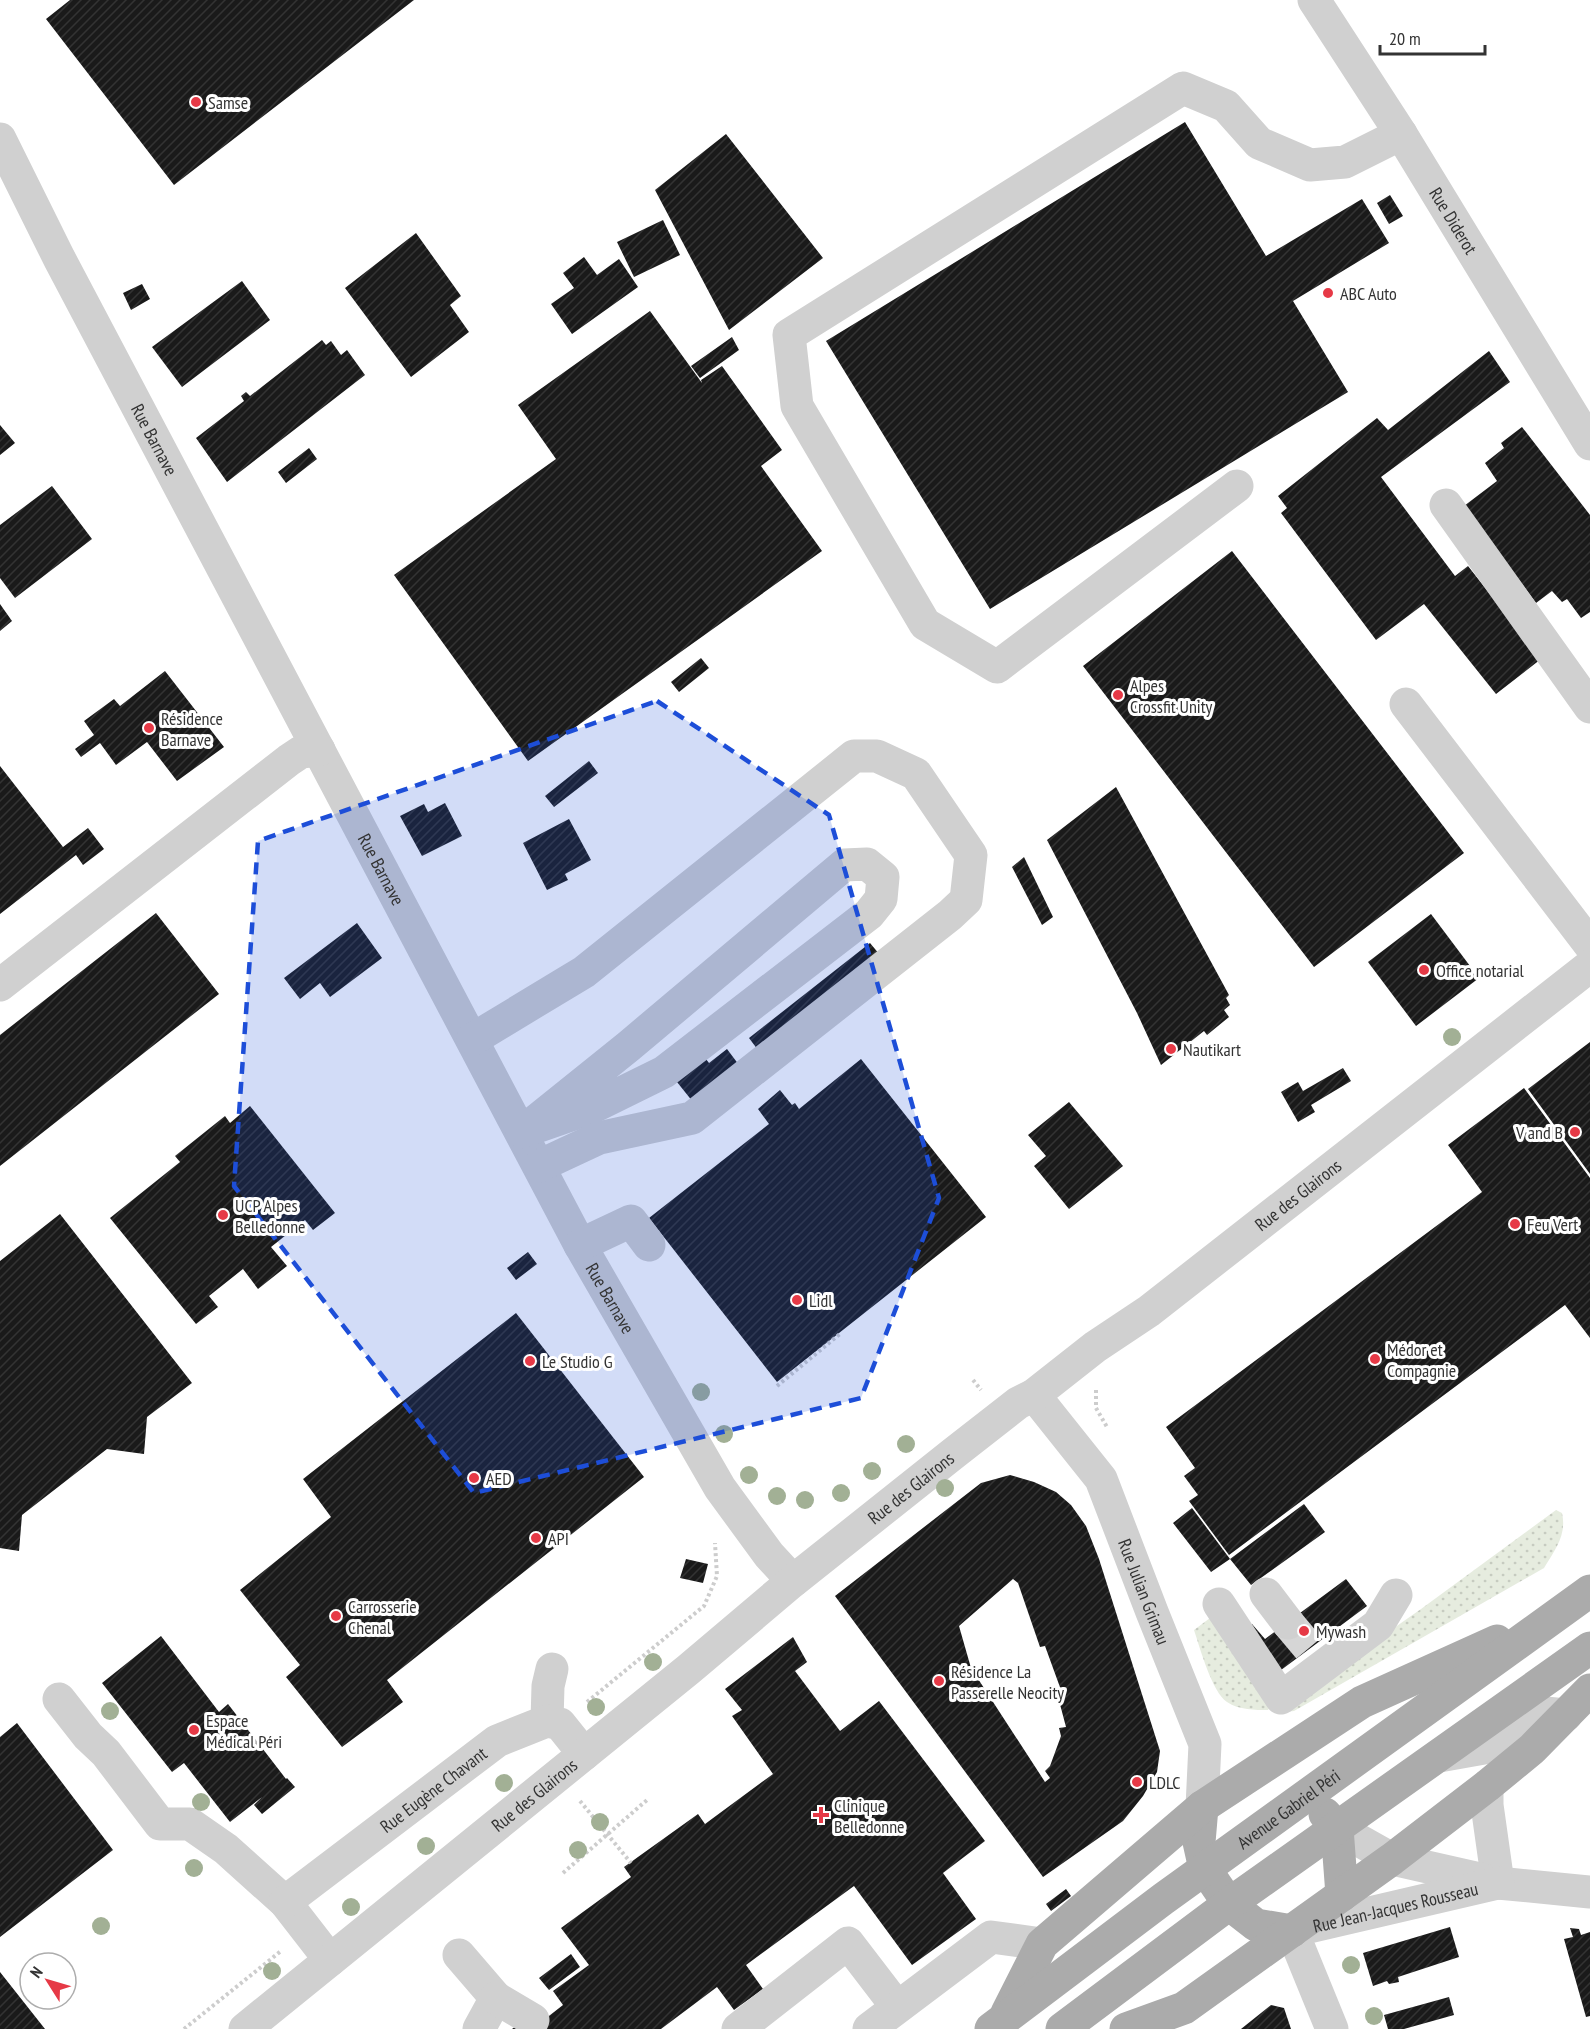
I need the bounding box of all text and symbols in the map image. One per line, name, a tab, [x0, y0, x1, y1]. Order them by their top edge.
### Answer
scale bar	[1380, 18, 1485, 56]
text: 20 m	[1389, 27, 1421, 50]
place label: Samse	[208, 91, 248, 114]
marker: Samse	[189, 95, 203, 109]
street label: Rue Diderot	[1425, 183, 1483, 258]
place label: ABC Auto	[1340, 282, 1397, 305]
marker: ABC Auto	[1321, 286, 1335, 300]
street label: Rue Barnave	[126, 400, 183, 479]
place label: Alpes Crossfit Unity	[1130, 674, 1213, 718]
marker: Alpes Crossfit Unity	[1111, 688, 1125, 702]
place label: Résidence Barnave	[161, 707, 223, 751]
marker: Résidence Barnave	[142, 721, 156, 735]
street label: Rue Barnave	[353, 829, 410, 909]
place label: Office notarial	[1436, 959, 1525, 982]
marker: Office notarial	[1417, 963, 1431, 977]
place label: Nautikart	[1183, 1038, 1241, 1061]
marker: Nautikart	[1164, 1042, 1178, 1056]
place label: V and B	[1515, 1121, 1563, 1144]
marker: V and B	[1568, 1125, 1582, 1139]
street label: Rue des Glairons	[1250, 1154, 1346, 1236]
place label: UCP Alpes Belledonne	[235, 1194, 306, 1238]
marker: UCP Alpes Belledonne	[216, 1208, 230, 1222]
place label: Feu Vert	[1527, 1213, 1578, 1236]
marker: Feu Vert	[1508, 1217, 1522, 1231]
street label: Rue Barnave	[581, 1258, 640, 1337]
place label: Lidl	[809, 1289, 833, 1312]
marker: Lidl	[790, 1293, 804, 1307]
place label: Médor et Compagnie	[1387, 1338, 1456, 1382]
place label: Le Studio G	[542, 1350, 613, 1373]
marker: Médor et Compagnie	[1368, 1352, 1382, 1366]
marker: Le Studio G	[523, 1354, 537, 1368]
street label: Rue des Glairons	[863, 1446, 958, 1529]
place label: AED	[486, 1467, 512, 1490]
marker: AED	[467, 1471, 481, 1485]
place label: API	[548, 1527, 569, 1550]
marker: API	[529, 1531, 543, 1545]
street label: Rue Julian Grimau	[1113, 1535, 1175, 1648]
place label: Carrosserie Chenal	[348, 1595, 417, 1639]
marker: Carrosserie Chenal	[329, 1609, 343, 1623]
place label: Mywash	[1316, 1620, 1366, 1643]
marker: Mywash	[1297, 1624, 1311, 1638]
place label: Résidence La Passerelle Neocity	[951, 1660, 1064, 1704]
marker: Résidence La Passerelle Neocity	[932, 1674, 946, 1688]
place label: Espace Médical Péri	[206, 1709, 282, 1753]
marker: Espace Médical Péri	[187, 1723, 201, 1737]
street label: Rue Eugène Chavant	[375, 1742, 491, 1837]
street label: Rue des Glairons	[486, 1753, 581, 1836]
street label: Avenue Gabriel Péri	[1232, 1764, 1344, 1854]
place label: LDLC	[1149, 1771, 1181, 1794]
marker: LDLC	[1130, 1775, 1144, 1789]
place label: Clinique Belledonne	[834, 1794, 905, 1838]
marker: Clinique Belledonne	[812, 1806, 830, 1824]
street label: Rue Jean-Jacques Rousseau	[1311, 1877, 1480, 1937]
north arrow	[18, 1951, 78, 2011]
text: N	[25, 1963, 47, 1981]

